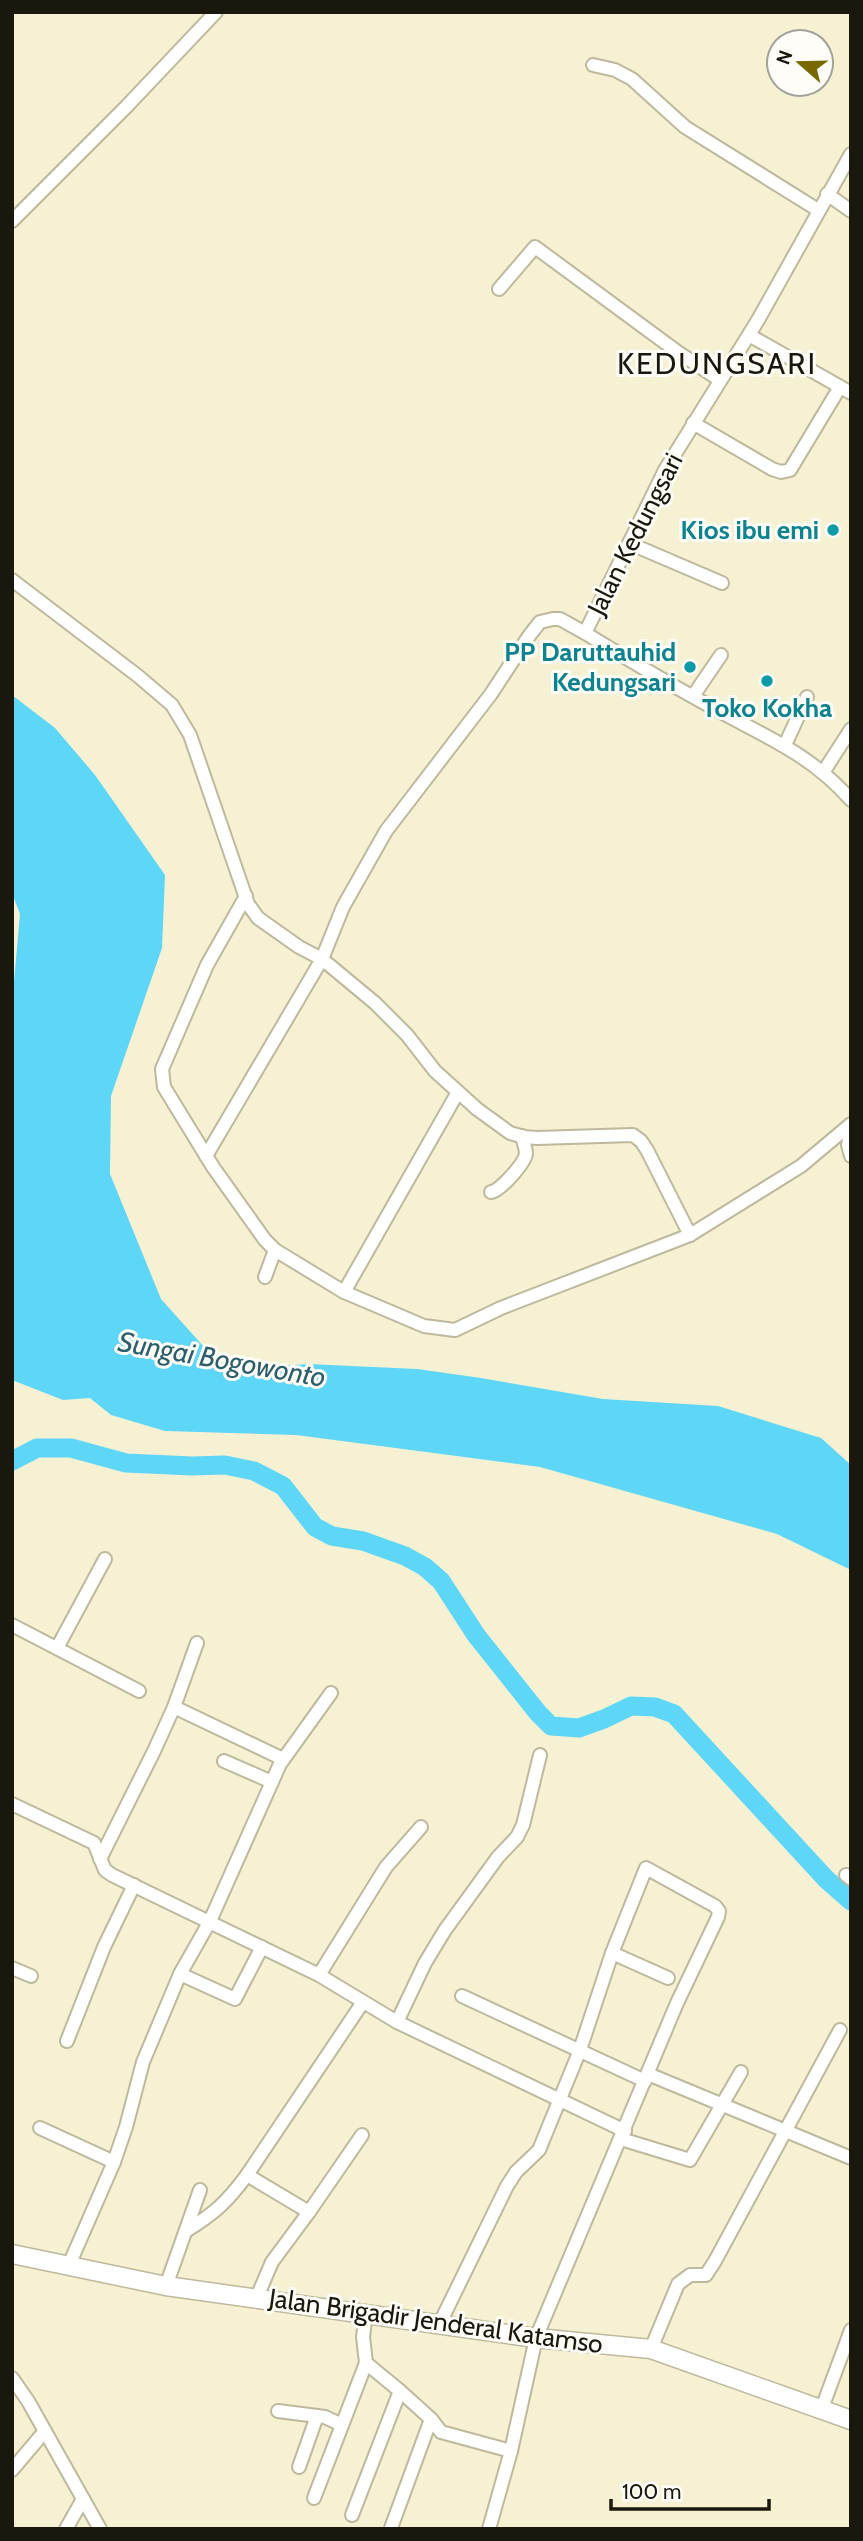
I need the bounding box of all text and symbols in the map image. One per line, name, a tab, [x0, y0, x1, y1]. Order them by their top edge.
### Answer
north arrow	[765, 28, 835, 98]
text: N	[771, 47, 798, 68]
district label: KEDUNGSARI	[617, 345, 817, 382]
street label: Jalan Kedungsari	[580, 448, 690, 621]
place label: Kios ibu emi	[681, 514, 819, 546]
marker: Kios ibu emi	[825, 522, 841, 538]
place label: PP Daruttauhid Kedungsari	[504, 636, 676, 698]
marker: PP Daruttauhid Kedungsari	[682, 659, 698, 675]
marker: Toko Kokha	[759, 673, 775, 689]
place label: Toko Kokha	[702, 692, 832, 724]
water label: Sungai Bogowonto	[116, 1324, 328, 1394]
street label: Jalan Brigadir Jenderal Katamso	[266, 2282, 605, 2360]
scale bar	[611, 2468, 768, 2512]
text: 100 m	[622, 2479, 681, 2504]

